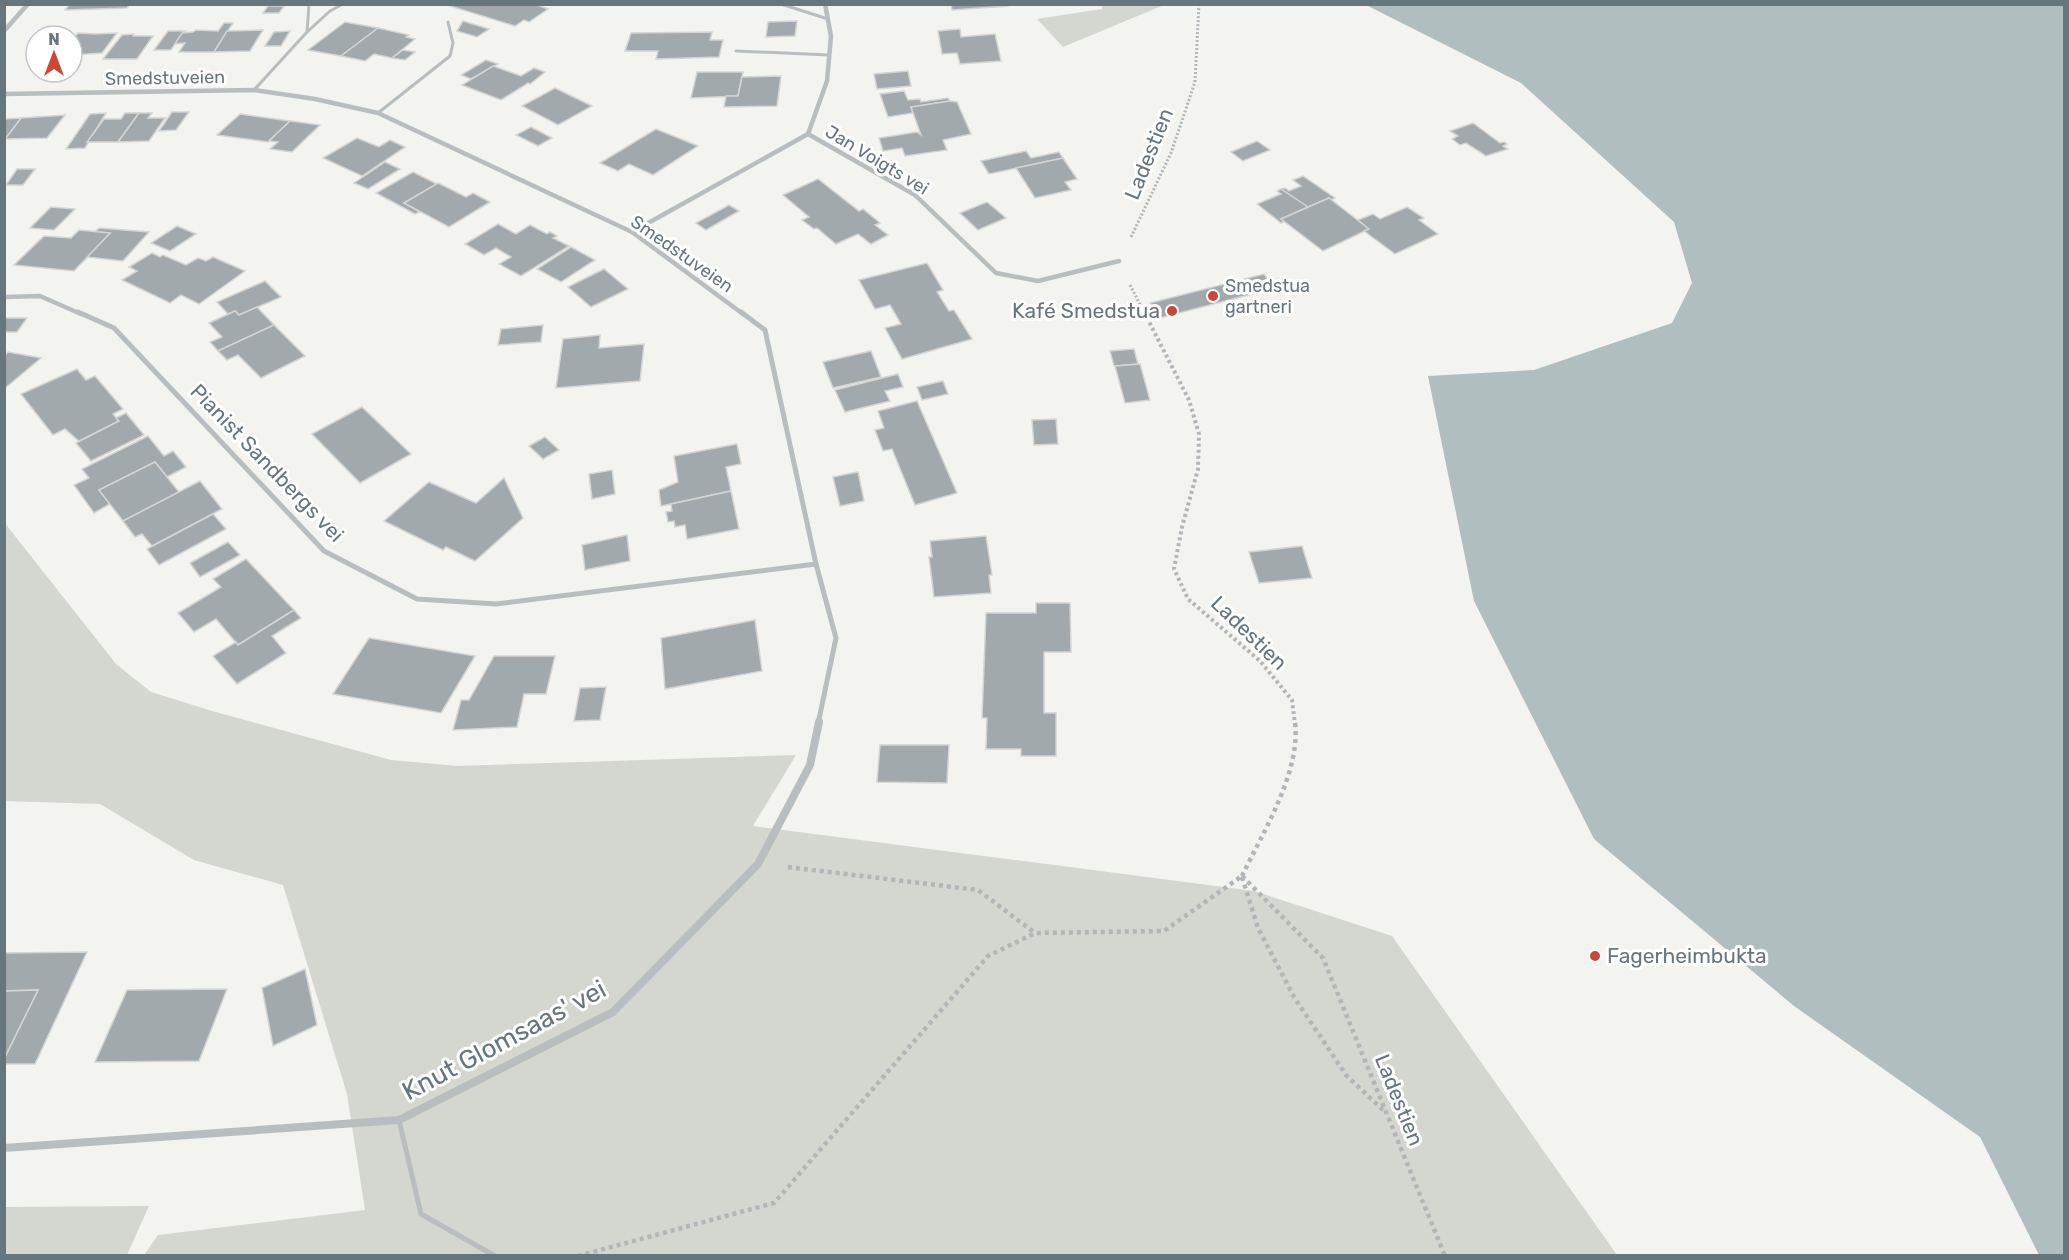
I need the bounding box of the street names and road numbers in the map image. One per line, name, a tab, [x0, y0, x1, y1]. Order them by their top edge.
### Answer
street label: Smedstuveien	[105, 66, 225, 90]
street label: Ladestien	[1119, 105, 1178, 203]
street label: Jan Voigts vei	[821, 121, 933, 199]
street label: Smedstuveien	[627, 211, 737, 297]
street label: Pianist Sandbergs vei	[185, 379, 349, 547]
street label: Ladestien	[1206, 590, 1293, 675]
street label: Knut Glomsaas' vei	[397, 974, 611, 1107]
street label: Ladestien	[1370, 1051, 1429, 1149]

